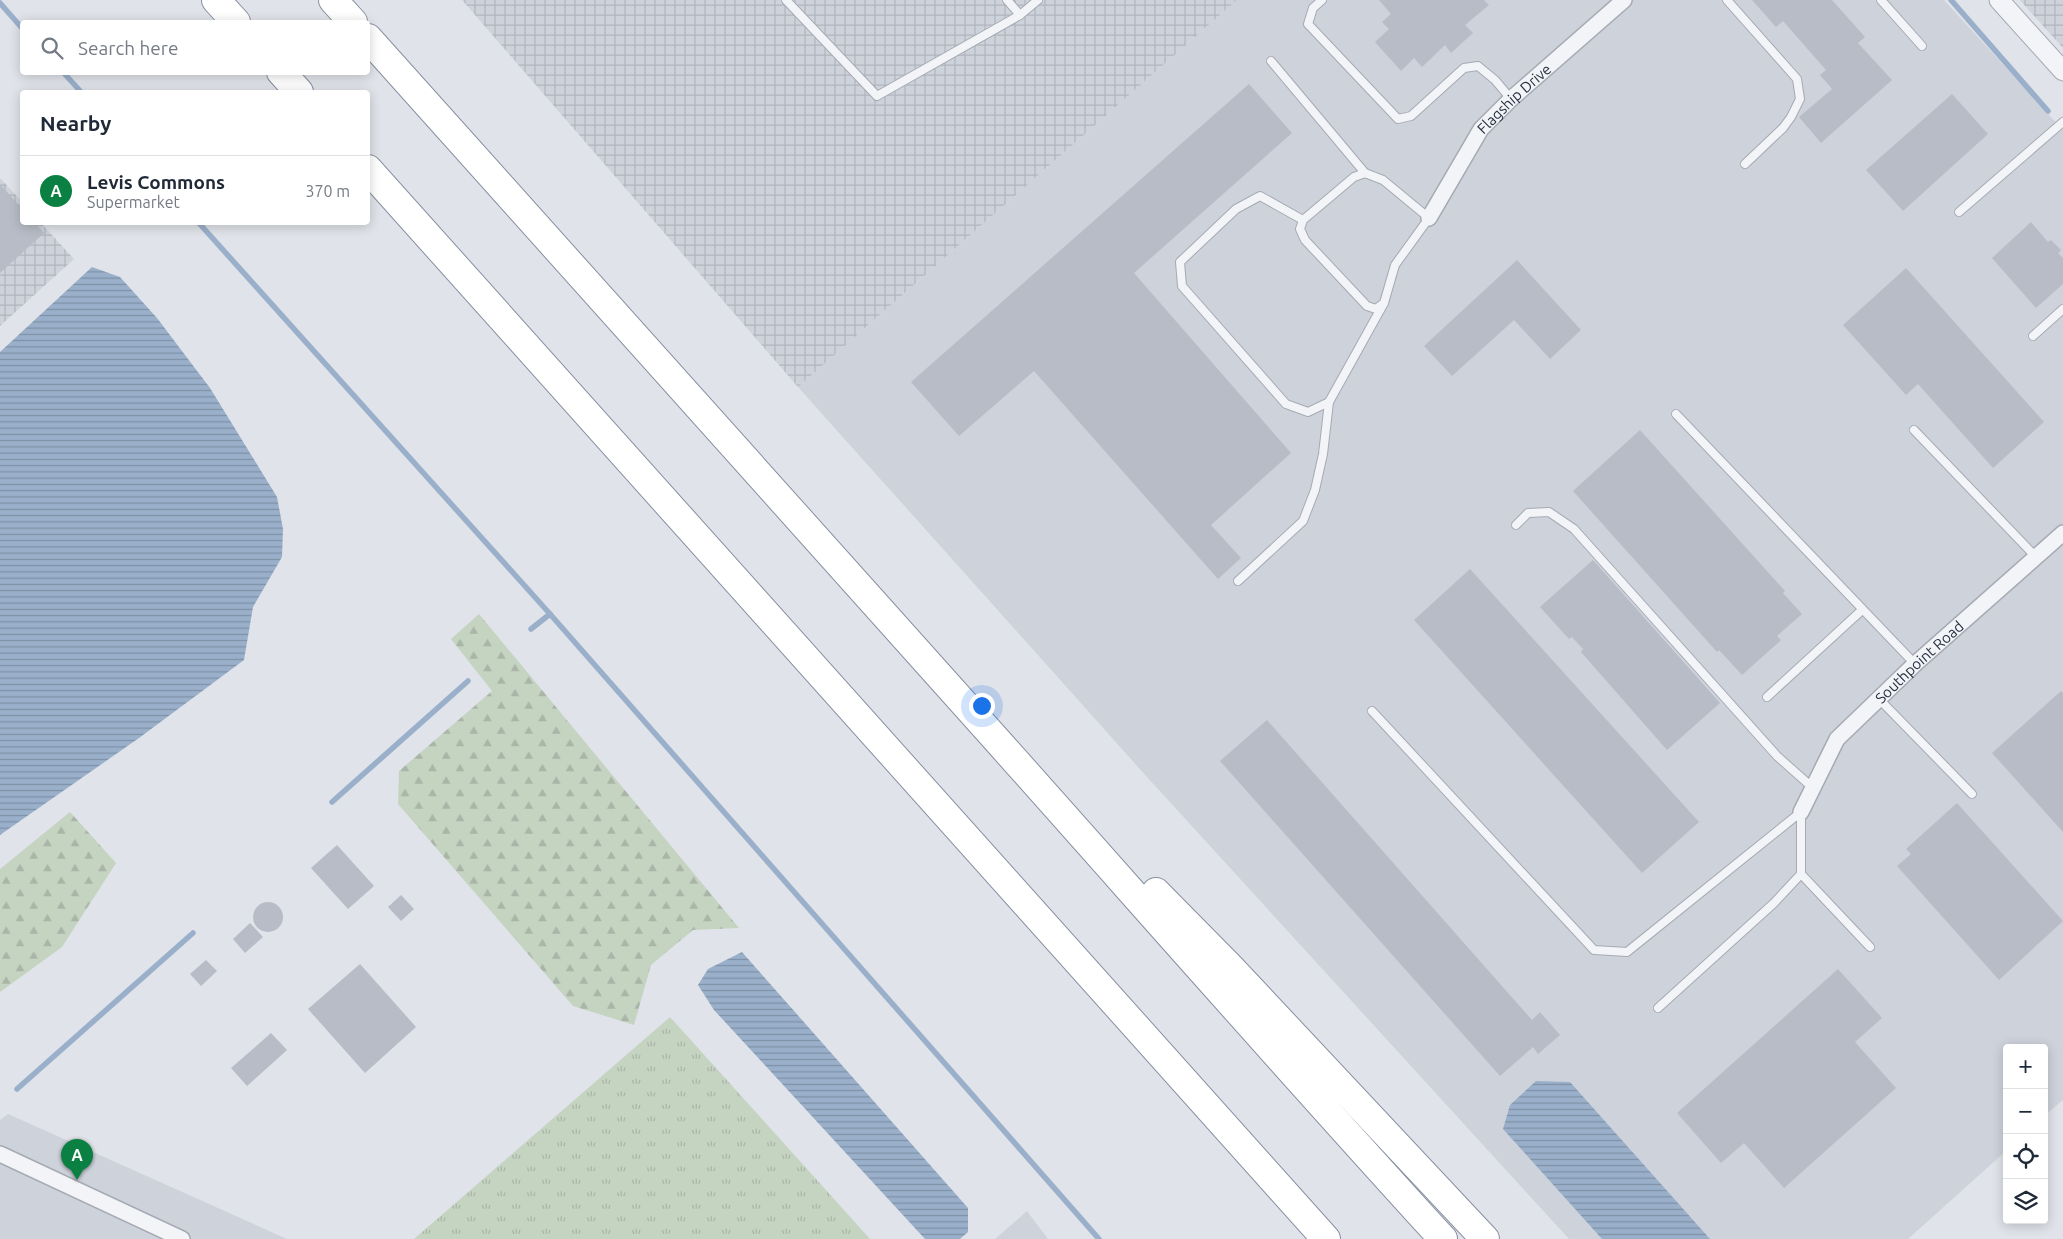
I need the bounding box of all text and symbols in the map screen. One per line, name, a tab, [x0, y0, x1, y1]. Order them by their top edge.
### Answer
search box	[20, 20, 370, 75]
icon: search	[38, 34, 66, 62]
text: Search here	[78, 37, 178, 59]
street label: Flagship Drive	[1473, 60, 1554, 137]
text: Nearby	[40, 111, 111, 135]
text: Levis Commons	[87, 171, 225, 193]
text: A	[50, 182, 62, 200]
text: 370 m	[305, 182, 350, 200]
text: Supermarket	[87, 193, 180, 211]
street label: Southpoint Road	[1871, 617, 1966, 706]
your location	[969, 693, 995, 719]
map controls	[2003, 1044, 2048, 1224]
button: +	[2003, 1044, 2048, 1089]
button: −	[2003, 1089, 2048, 1134]
button: locate	[2003, 1134, 2048, 1179]
pin: A	[61, 1139, 93, 1180]
button: layers	[2003, 1179, 2048, 1224]

